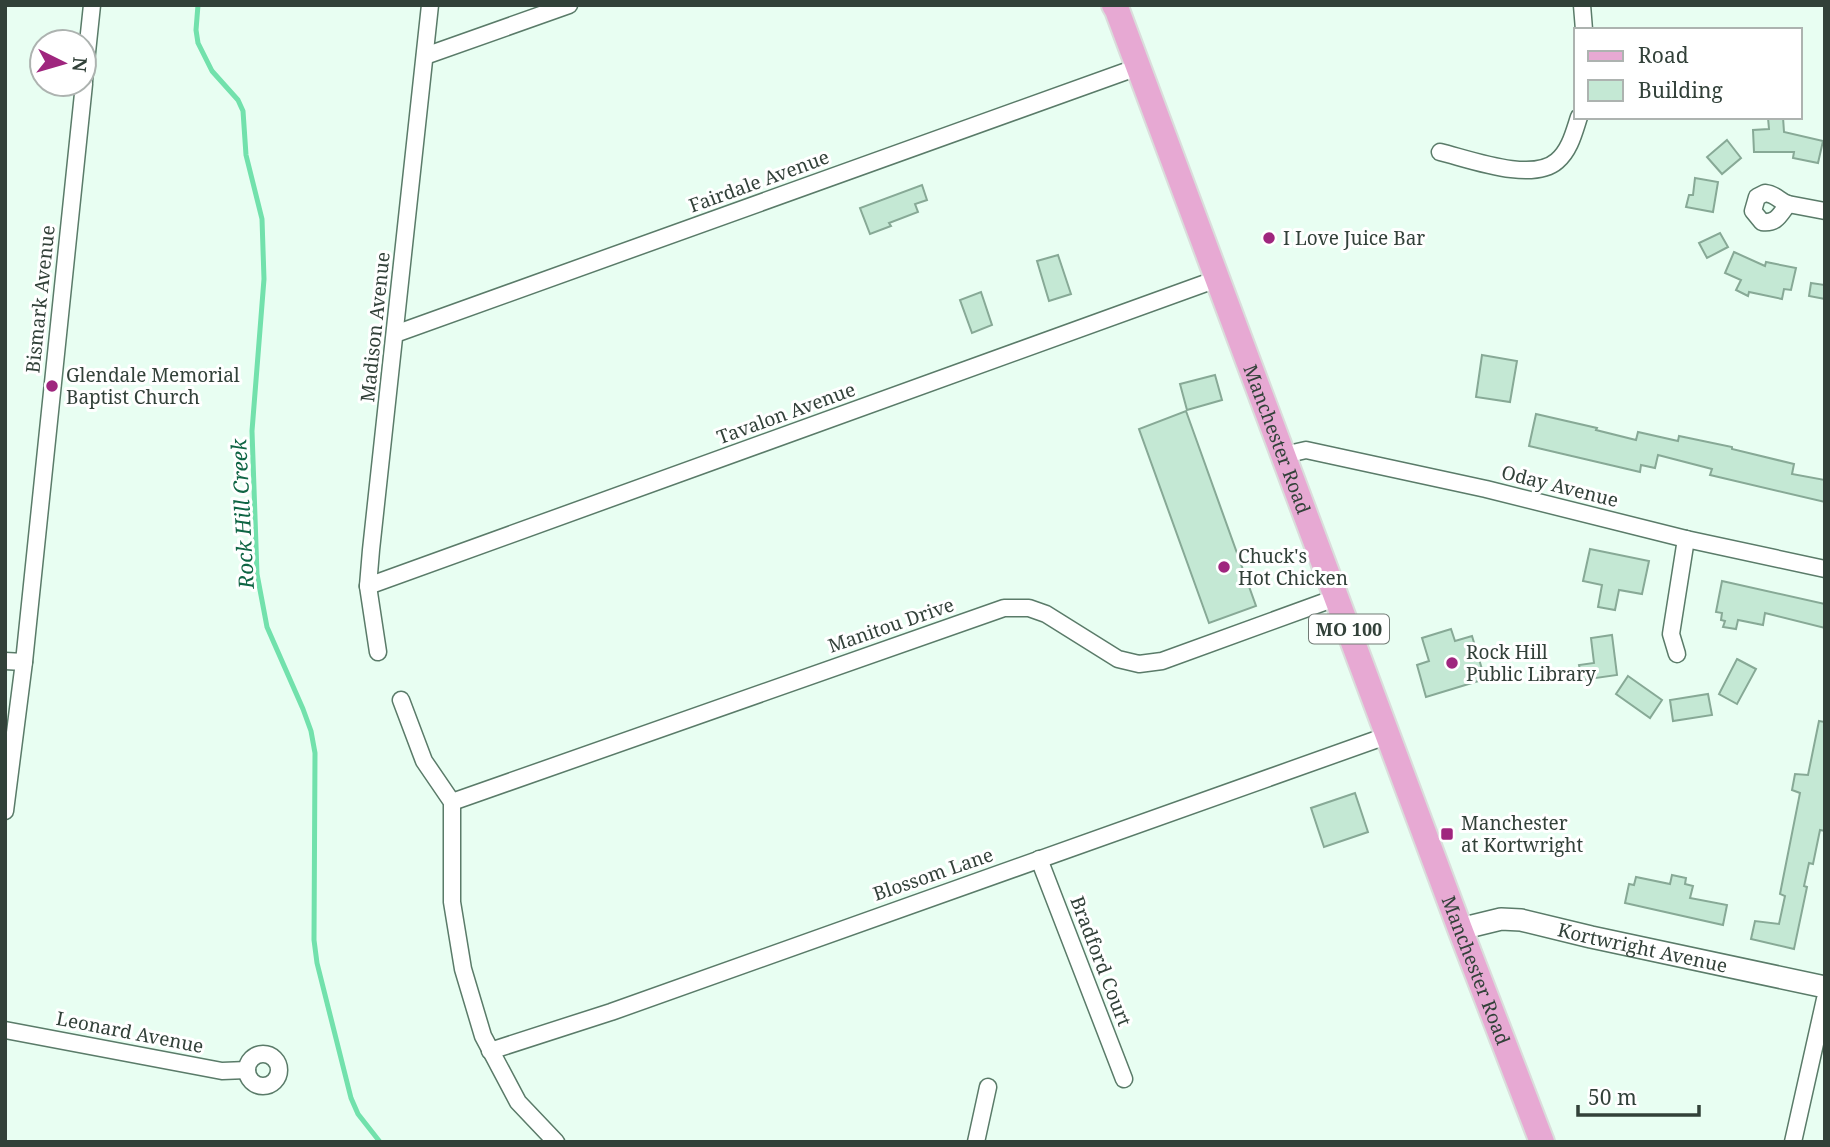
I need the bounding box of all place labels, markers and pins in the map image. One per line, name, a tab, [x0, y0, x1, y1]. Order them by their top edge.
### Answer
place label: I Love Juice Bar	[1283, 225, 1425, 251]
marker: I Love Juice Bar	[1261, 230, 1277, 246]
place label: Glendale Memorial Baptist Church	[66, 362, 240, 410]
marker: Glendale Memorial Baptist Church	[44, 378, 60, 394]
place label: Chuck's Hot Chicken	[1238, 543, 1348, 591]
marker: Chuck's Hot Chicken	[1216, 559, 1232, 575]
place label: Rock Hill Public Library	[1466, 639, 1596, 687]
marker: Rock Hill Public Library	[1444, 655, 1460, 671]
place label: Manchester at Kortwright	[1461, 810, 1584, 858]
marker: Manchester at Kortwright	[1439, 826, 1455, 842]

